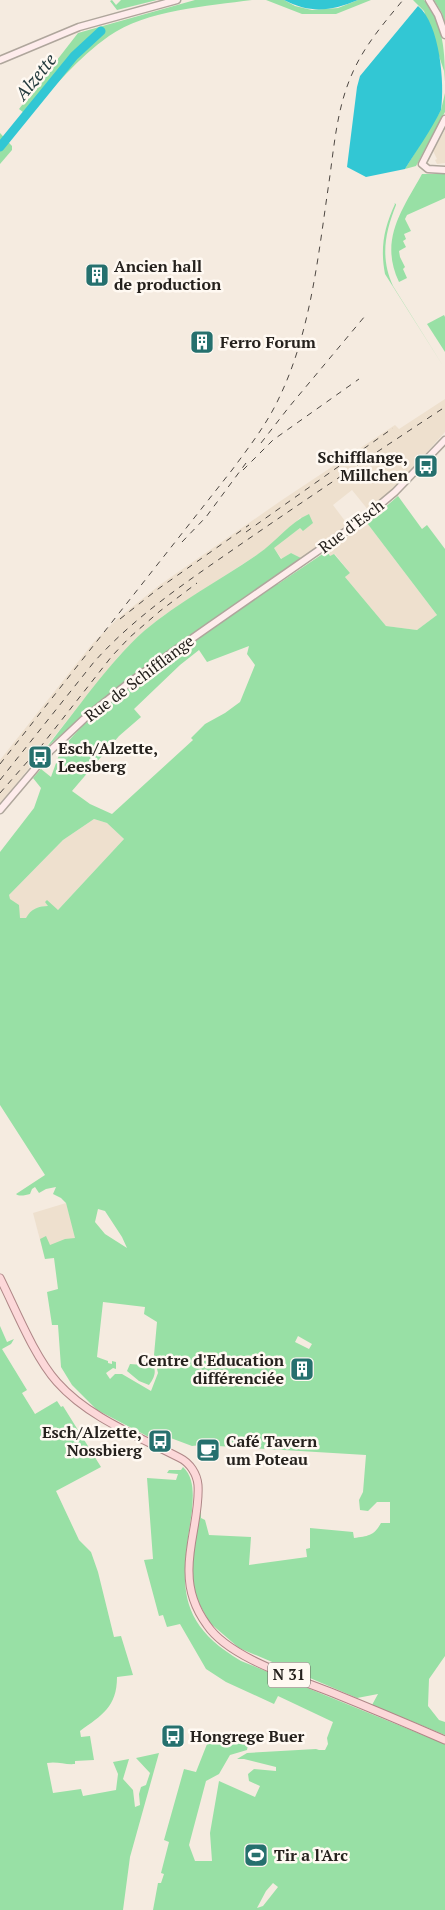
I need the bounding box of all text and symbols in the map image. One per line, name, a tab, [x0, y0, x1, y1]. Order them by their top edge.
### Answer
water label: Alzette	[8, 48, 61, 105]
place label: Ancien hall de production	[114, 255, 222, 295]
building icon: Ancien hall de production	[84, 262, 110, 288]
building icon: Ferro Forum	[189, 329, 215, 355]
place label: Ferro Forum	[220, 331, 316, 353]
place label: Schifflange, Millchen	[317, 446, 409, 486]
bus stop icon: Schifflange, Millchen	[413, 453, 439, 479]
street label: Rue d'Esch	[314, 494, 389, 558]
street label: Rue de Schifflange	[80, 630, 198, 726]
place label: Esch/Alzette, Leesberg	[58, 737, 158, 777]
bus stop icon: Esch/Alzette, Leesberg	[27, 744, 53, 770]
place label: Centre d'Education différenciée	[138, 1349, 285, 1389]
building icon: Centre d'Education différenciée	[289, 1356, 315, 1382]
place label: Esch/Alzette, Nossbierg	[42, 1421, 143, 1461]
bus stop icon: Esch/Alzette, Nossbierg	[147, 1428, 173, 1454]
place label: Café Tavern um Poteau	[226, 1430, 318, 1470]
cafe icon: Café Tavern um Poteau	[195, 1437, 221, 1463]
road number: N 31	[268, 1662, 310, 1688]
bus stop icon: Hongrege Buer	[160, 1723, 186, 1749]
place label: Hongrege Buer	[190, 1725, 304, 1747]
sports icon: Tir a l'Arc	[243, 1842, 269, 1868]
place label: Tir a l'Arc	[274, 1844, 348, 1866]

